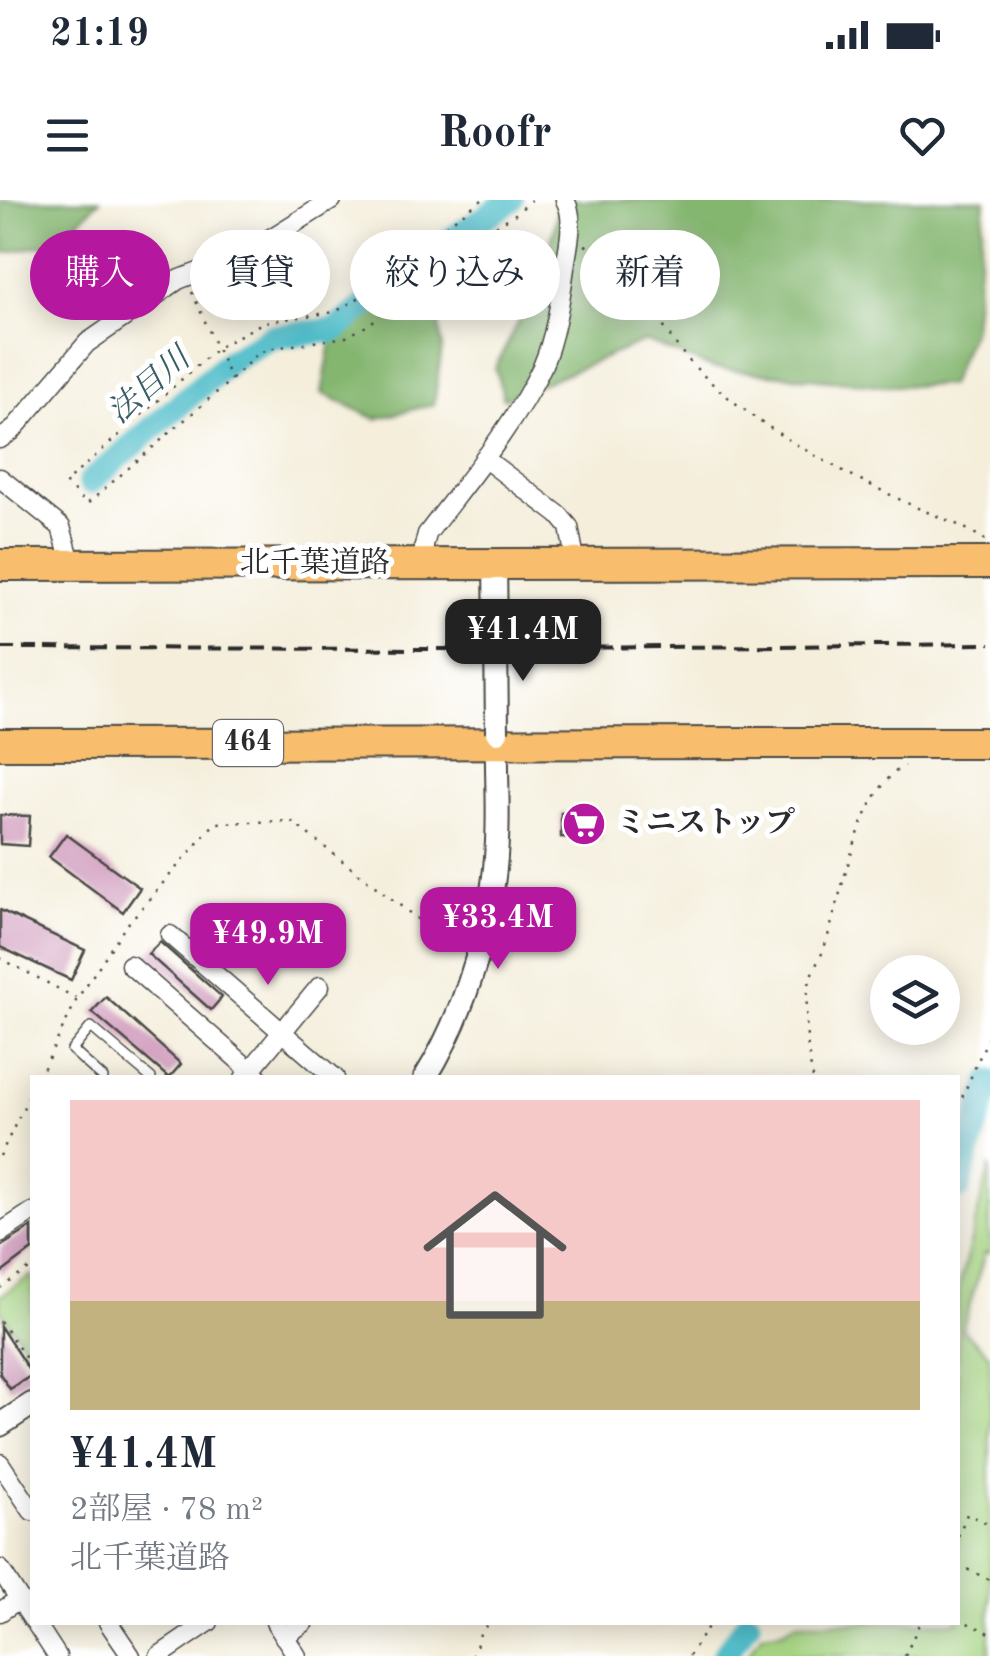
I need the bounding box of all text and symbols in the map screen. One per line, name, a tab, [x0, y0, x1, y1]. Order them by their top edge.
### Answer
text: 21:19	[50, 16, 149, 54]
icon: menu	[40, 108, 95, 163]
icon: heart	[895, 108, 950, 163]
text: Roofr	[438, 112, 552, 157]
chip: 購入	[30, 230, 170, 320]
chip: 賃貸	[190, 230, 330, 320]
chip: 絞り込み	[350, 230, 560, 320]
chip: 新着	[580, 230, 720, 320]
water label: 法目川	[101, 339, 199, 431]
street label: 北千葉道路	[240, 546, 390, 579]
pin: ¥41.4M	[442, 599, 604, 684]
text: ¥41.4M	[467, 615, 579, 647]
road number: 464	[213, 720, 283, 766]
supermarket icon: ミニストップ	[561, 801, 607, 847]
place label: ミニストップ	[616, 807, 795, 839]
pin: ¥33.4M	[417, 887, 579, 972]
pin: ¥49.9M	[187, 903, 349, 988]
text: ¥33.4M	[442, 903, 554, 935]
text: ¥49.9M	[212, 919, 324, 951]
map controls	[870, 955, 960, 1045]
button: layers	[870, 955, 960, 1045]
icon: home	[405, 1165, 585, 1345]
text: ¥41.4M	[70, 1435, 217, 1477]
text: 2部屋 · 78 m²	[70, 1495, 263, 1527]
text: 北千葉道路	[70, 1544, 230, 1576]

